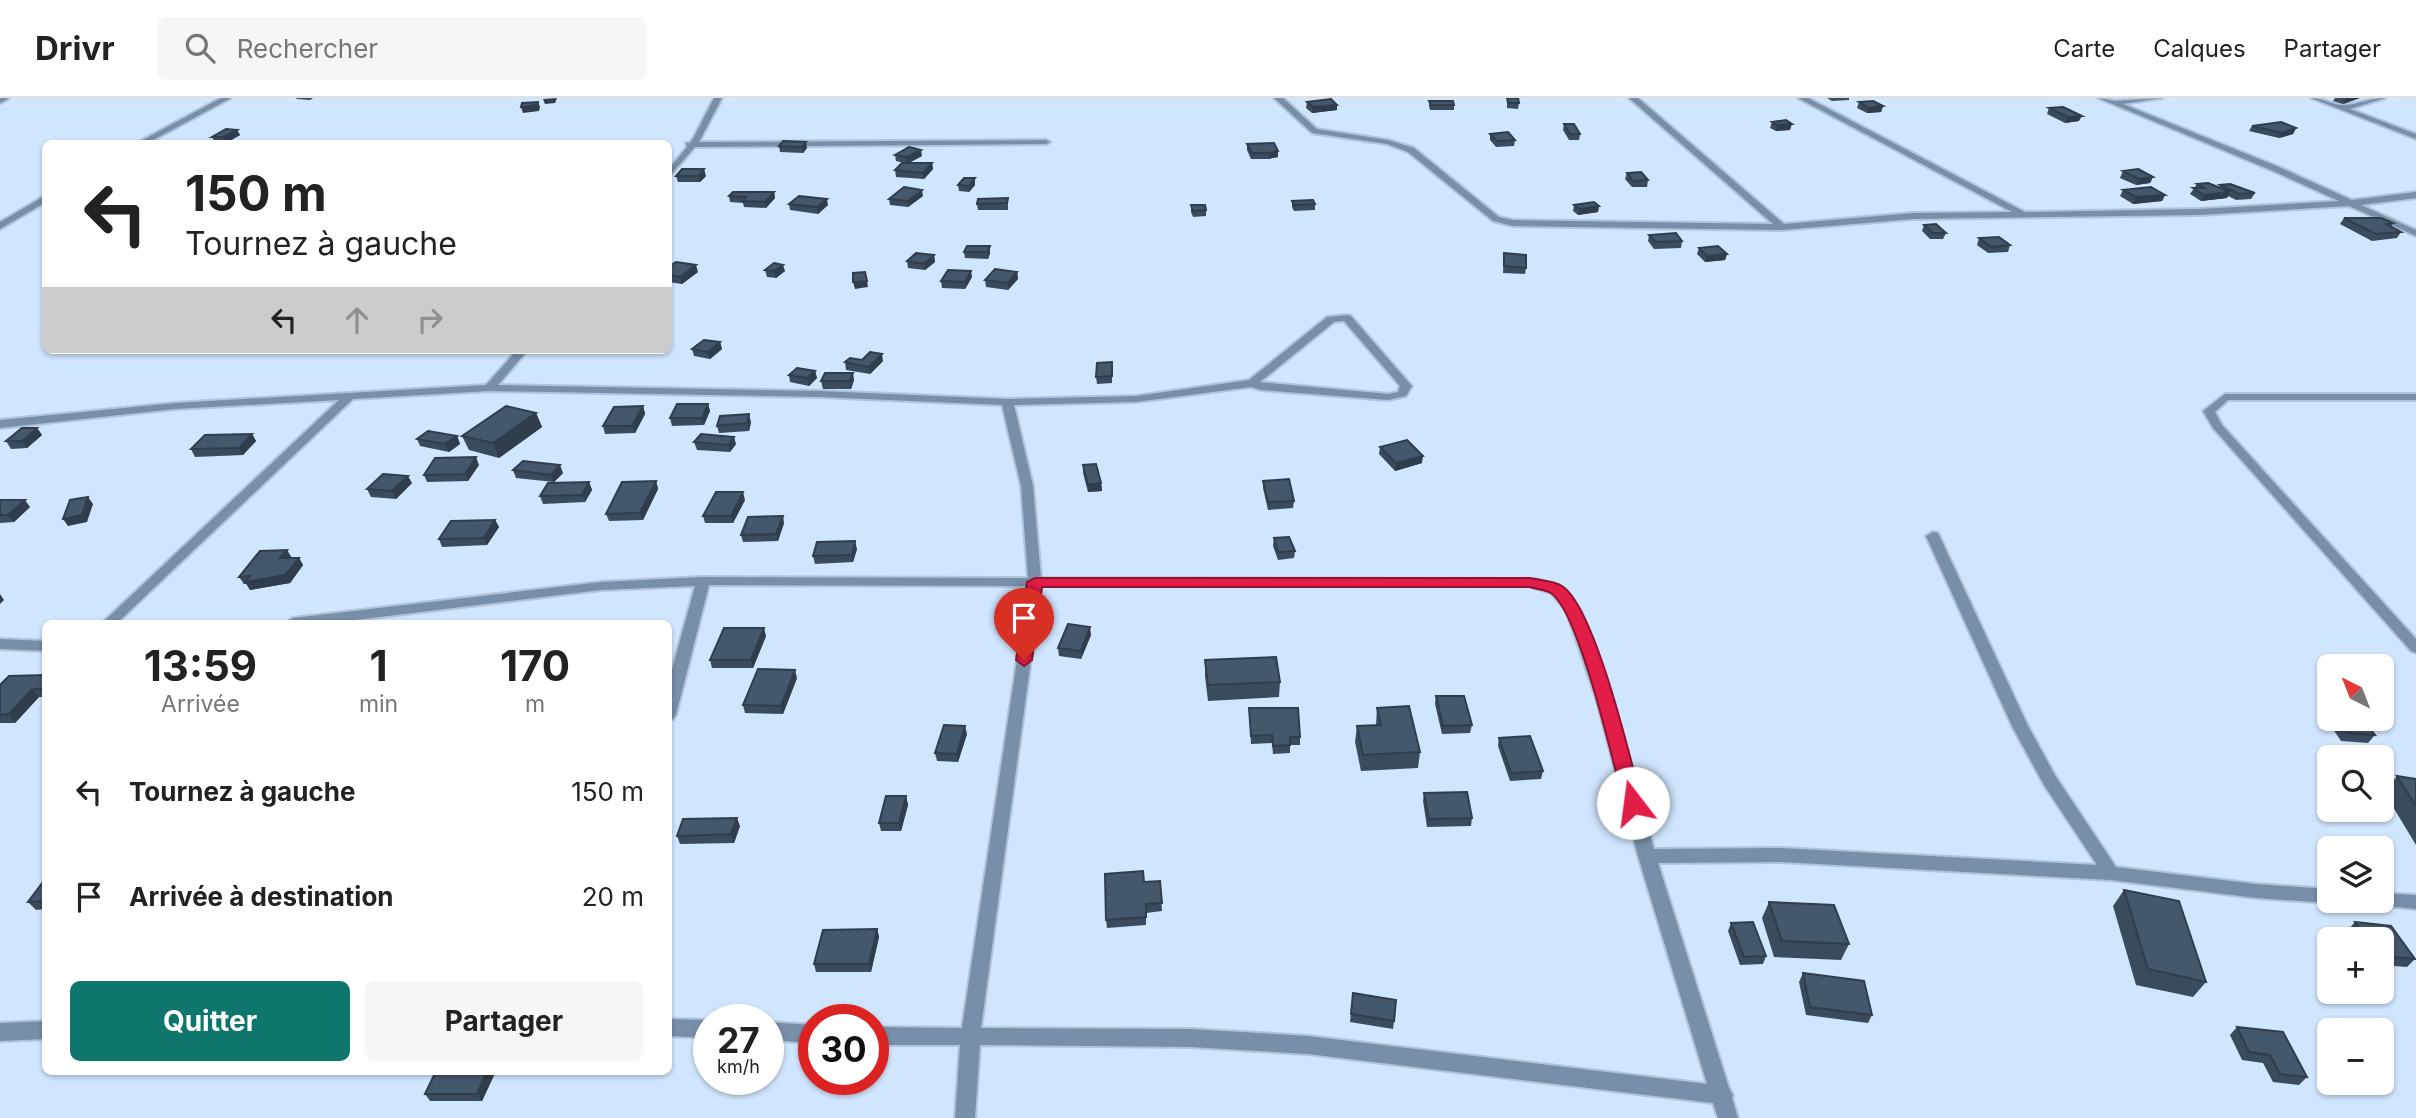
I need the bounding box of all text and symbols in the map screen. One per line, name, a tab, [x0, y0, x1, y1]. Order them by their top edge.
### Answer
search box	[157, 17, 647, 80]
text: Drivr	[35, 28, 115, 68]
icon: search	[181, 29, 219, 67]
text: Rechercher	[237, 33, 378, 64]
text: Carte	[2053, 34, 2115, 63]
text: Calques	[2153, 34, 2246, 63]
text: Partager	[2284, 34, 2381, 63]
text: 150 m	[185, 164, 327, 223]
icon: left	[70, 168, 161, 259]
text: Tournez à gauche	[185, 224, 457, 263]
icon: left	[265, 301, 303, 339]
icon: ahead	[338, 301, 376, 339]
icon: right	[411, 301, 449, 339]
pin	[994, 588, 1054, 660]
icon: arrive	[1005, 599, 1043, 637]
text: 13:59	[144, 640, 257, 691]
text: 1	[370, 640, 388, 691]
text: 170	[500, 640, 570, 691]
north arrow	[2317, 654, 2394, 732]
map controls	[2317, 654, 2394, 1095]
text: Arrivée	[161, 690, 240, 718]
text: min	[359, 690, 398, 718]
text: m	[525, 690, 545, 718]
button: search	[2317, 745, 2394, 822]
position arrow	[1596, 766, 1670, 840]
icon: left	[70, 773, 108, 811]
text: Tournez à gauche	[129, 776, 355, 807]
text: 150 m	[571, 776, 644, 807]
button: layers	[2317, 836, 2394, 913]
icon: arrive	[70, 878, 108, 916]
text: Arrivée à destination	[129, 881, 394, 912]
text: 20 m	[582, 881, 644, 912]
button: +	[2317, 927, 2394, 1004]
button: Quitter	[70, 981, 350, 1061]
button: Partager	[364, 981, 644, 1061]
speed limit sign: 30	[798, 1004, 889, 1095]
button: −	[2317, 1018, 2394, 1095]
text: 27	[717, 1019, 760, 1061]
text: km/h	[717, 1056, 760, 1077]

